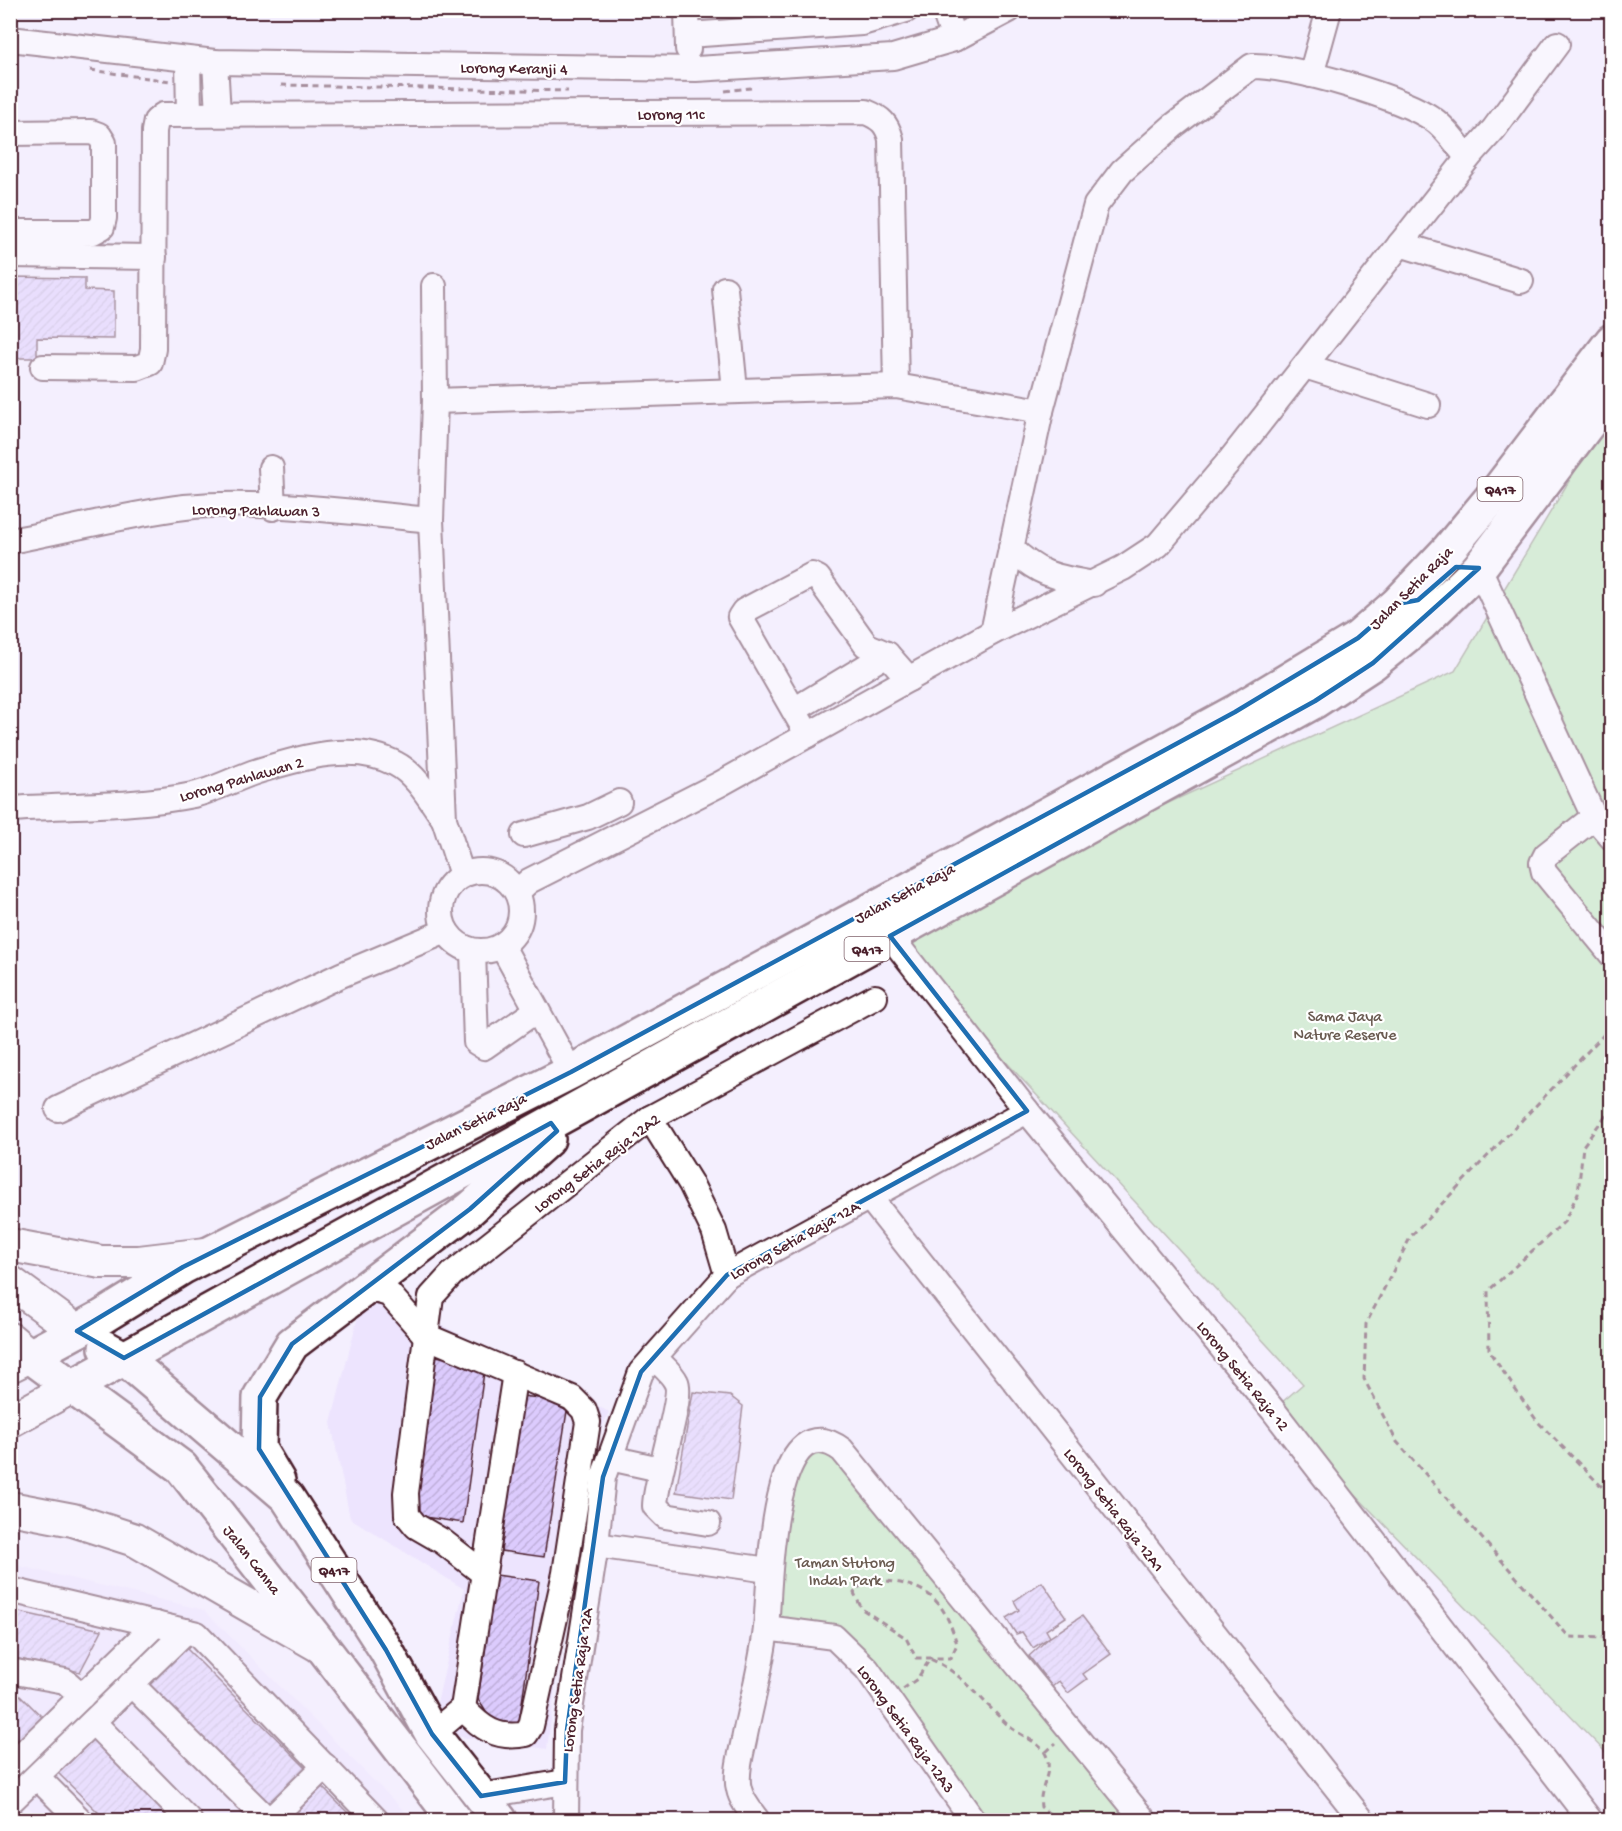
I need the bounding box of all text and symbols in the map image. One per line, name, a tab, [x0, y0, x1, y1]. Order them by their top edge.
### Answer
street label: Lorong Keranji 4	[460, 60, 568, 81]
street label: Lorong 11c	[638, 107, 705, 126]
road number: Q417	[1478, 477, 1522, 501]
street label: Lorong Pahlawan 3	[192, 502, 320, 523]
street label: Jalan Setia Raja	[1367, 543, 1459, 635]
street label: Lorong Pahlawan 2	[178, 755, 306, 808]
street label: Jalan Setia Raja	[852, 860, 960, 929]
road number: Q417	[844, 937, 890, 961]
park label: Sama Jaya Nature Reserve	[1294, 1009, 1397, 1046]
street label: Jalan Setia Raja	[423, 1090, 531, 1156]
street label: Lorong Setia Raja 12A2	[531, 1111, 665, 1218]
street label: Lorong Setia Raja 12A	[728, 1198, 865, 1286]
street label: Lorong Setia Raja 12	[1191, 1318, 1292, 1436]
street label: Lorong Setia Raja 12A1	[1058, 1446, 1166, 1577]
street label: Jalan Canna	[217, 1523, 284, 1601]
park label: Taman Stutong Indah Park	[794, 1555, 895, 1592]
road number: Q417	[312, 1558, 356, 1582]
street label: Lorong Setia Raja 12A	[560, 1606, 599, 1754]
street label: Lorong Setia Raja 12A3	[851, 1662, 957, 1798]

